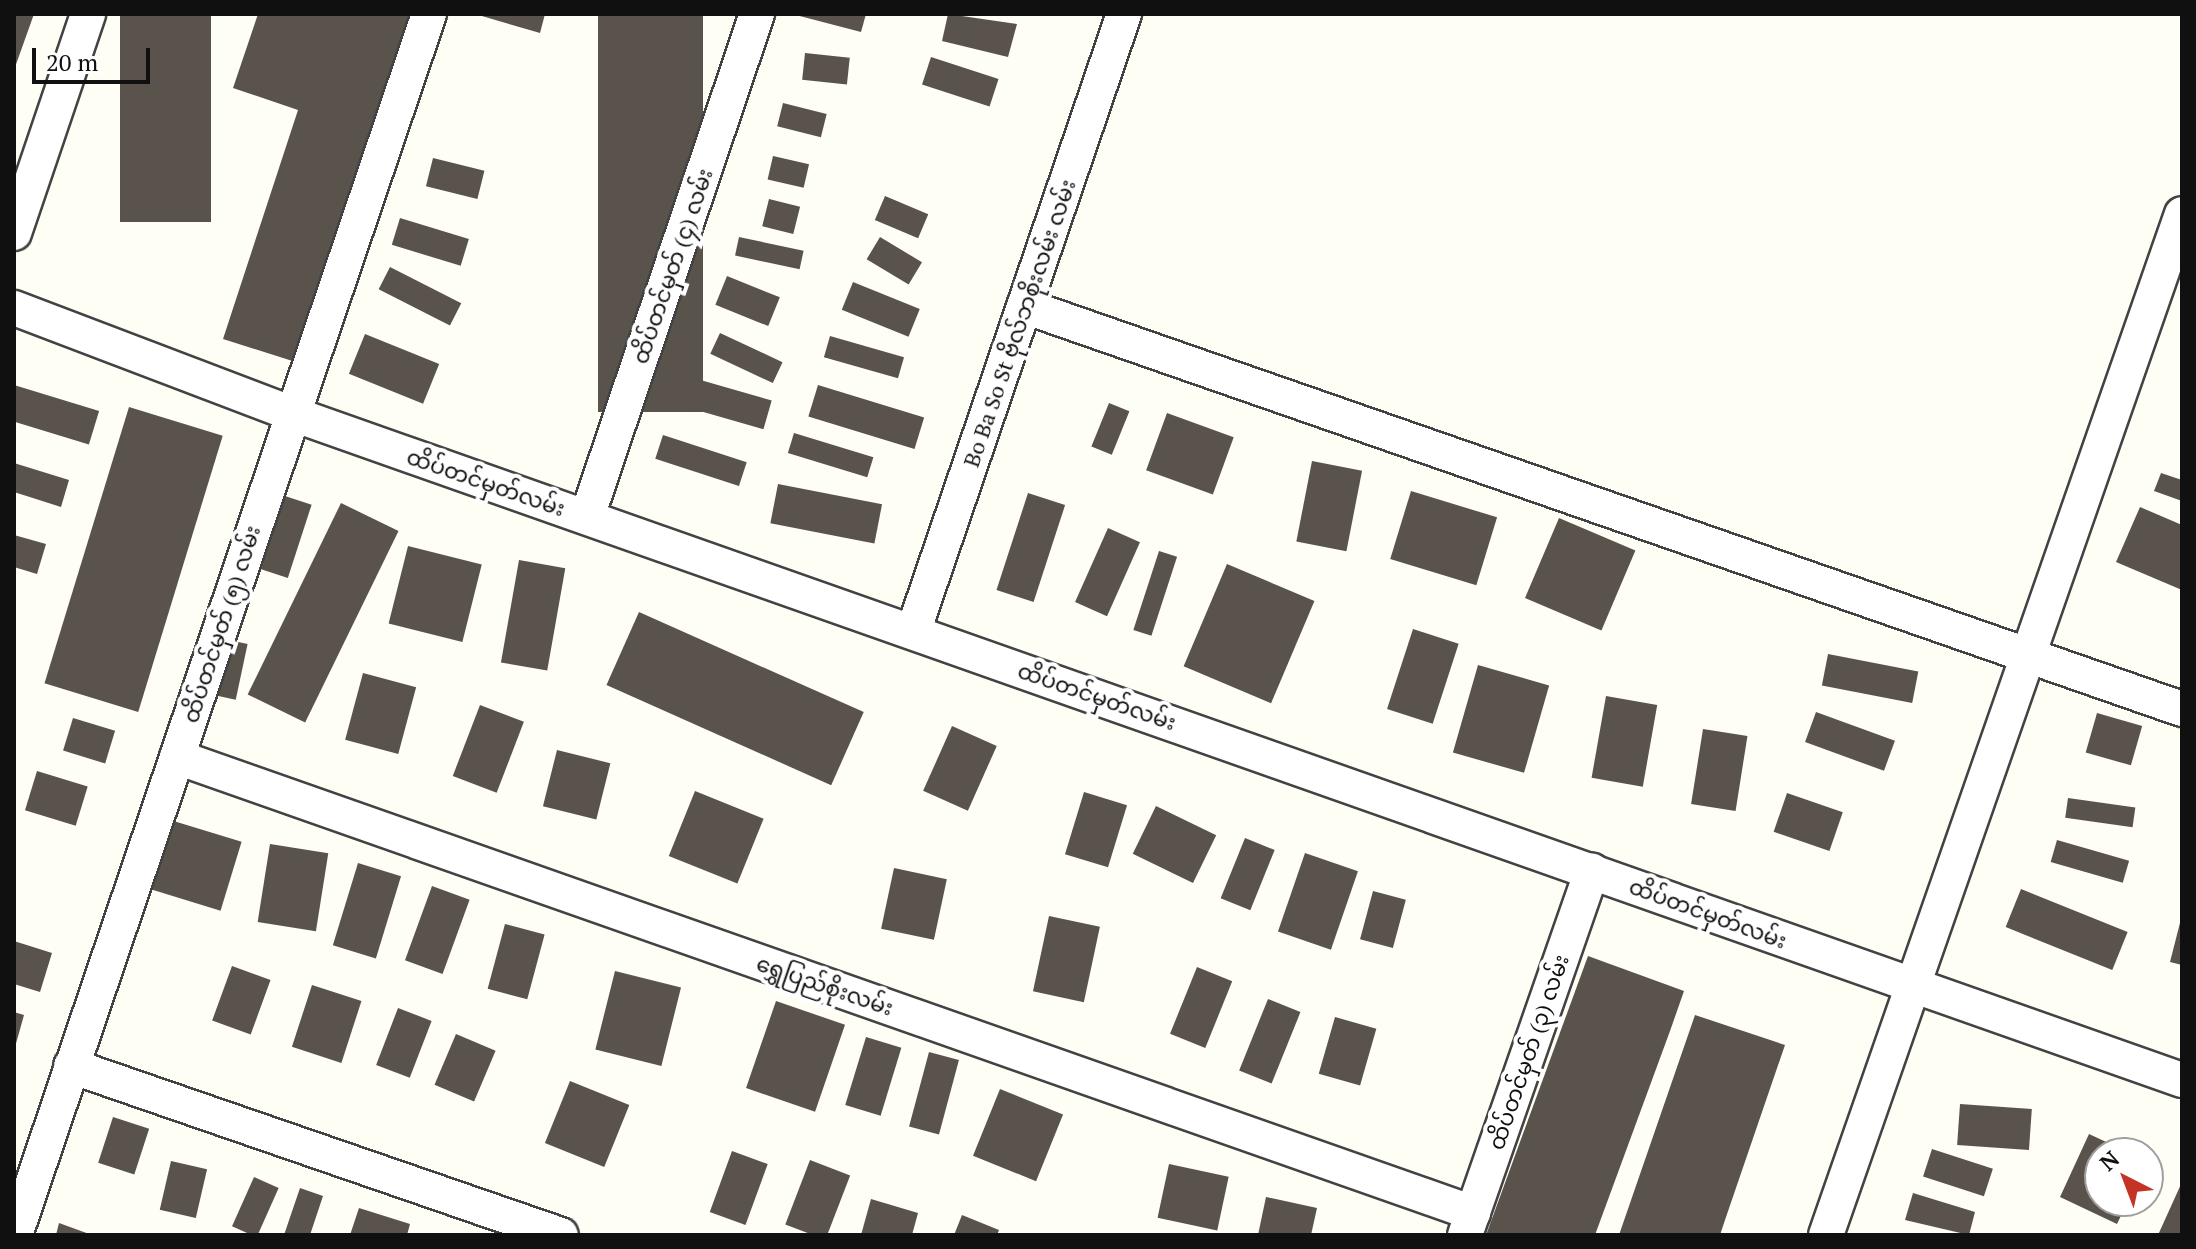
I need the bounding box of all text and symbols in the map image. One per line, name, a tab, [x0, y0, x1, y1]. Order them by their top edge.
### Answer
scale bar	[36, 32, 154, 82]
text: 20 m	[46, 46, 98, 78]
street label: ထိပ်တင်မှတ် (၄) လမ်း	[626, 165, 718, 367]
street label: Bo Ba So St ဗိုလ်ဘစိုးလမ်း လမ်း	[957, 176, 1081, 470]
street label: ထိပ်တင်မှတ်လမ်း	[403, 443, 569, 521]
street label: ထိပ်တင်မှတ် (၅) လမ်း	[177, 522, 265, 726]
street label: ထိပ်တင်မှတ်လမ်း	[1014, 657, 1180, 735]
street label: ထိပ်တင်မှတ်လမ်း	[1626, 872, 1790, 954]
street label: ရွှေပြည်စိုးလမ်း	[753, 949, 897, 1021]
street label: ထိပ်တင်မှတ် (၃) လမ်း	[1482, 951, 1574, 1153]
north arrow	[2084, 1137, 2164, 1217]
text: N	[2093, 1144, 2125, 1177]

